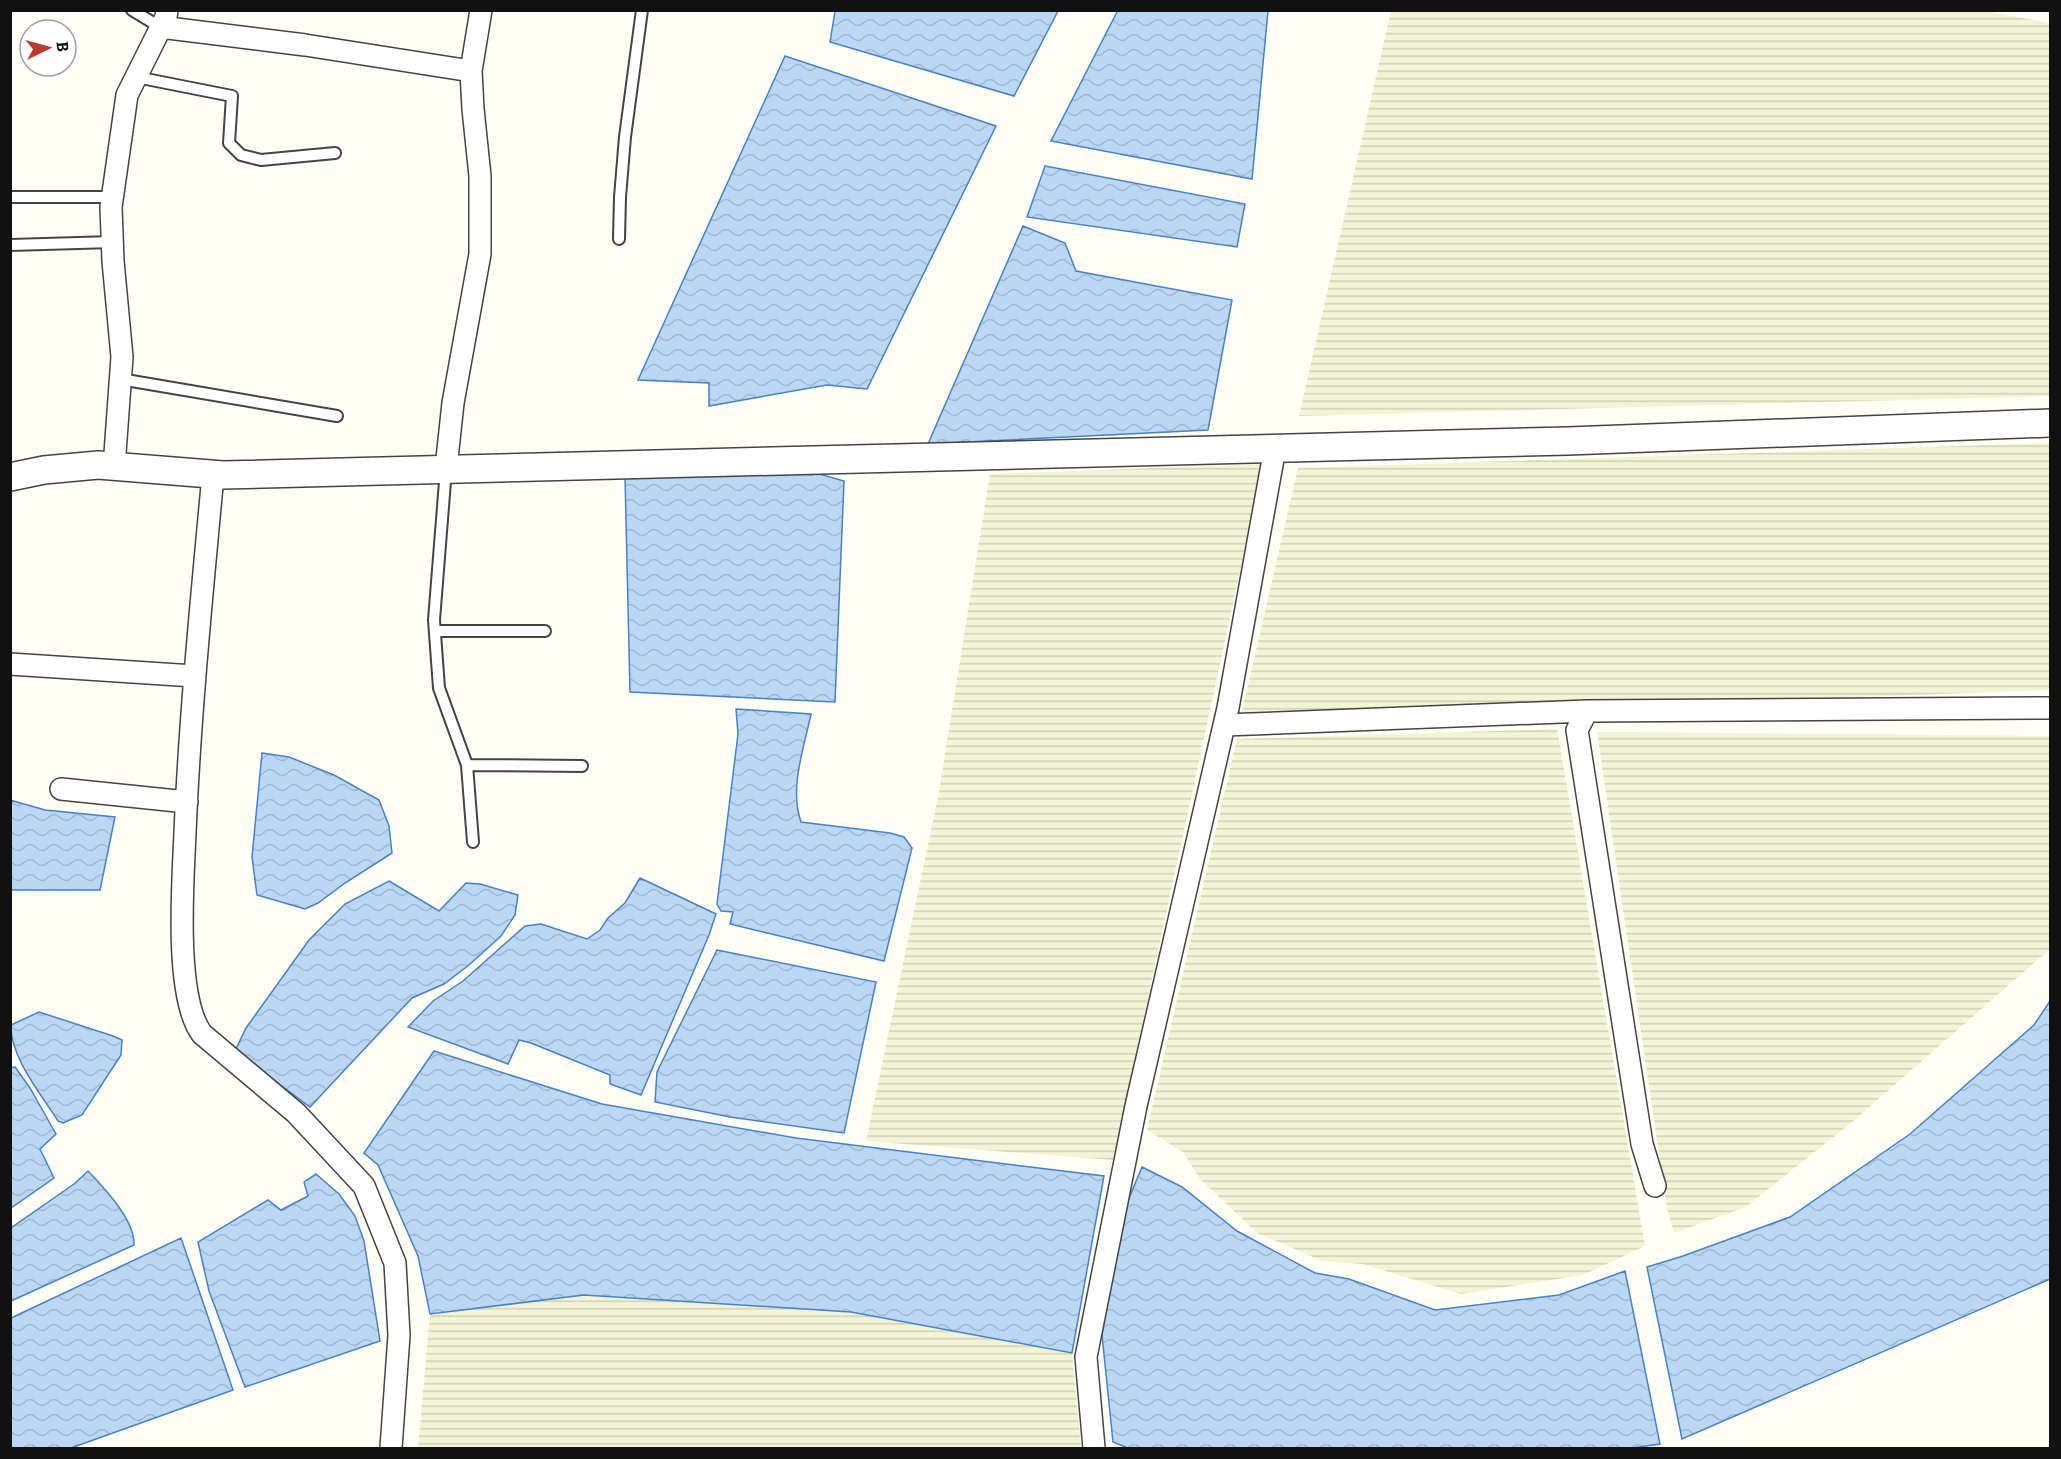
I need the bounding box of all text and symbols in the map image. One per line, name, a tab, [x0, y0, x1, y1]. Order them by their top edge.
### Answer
north arrow	[18, 18, 78, 78]
text: B	[53, 41, 72, 53]

